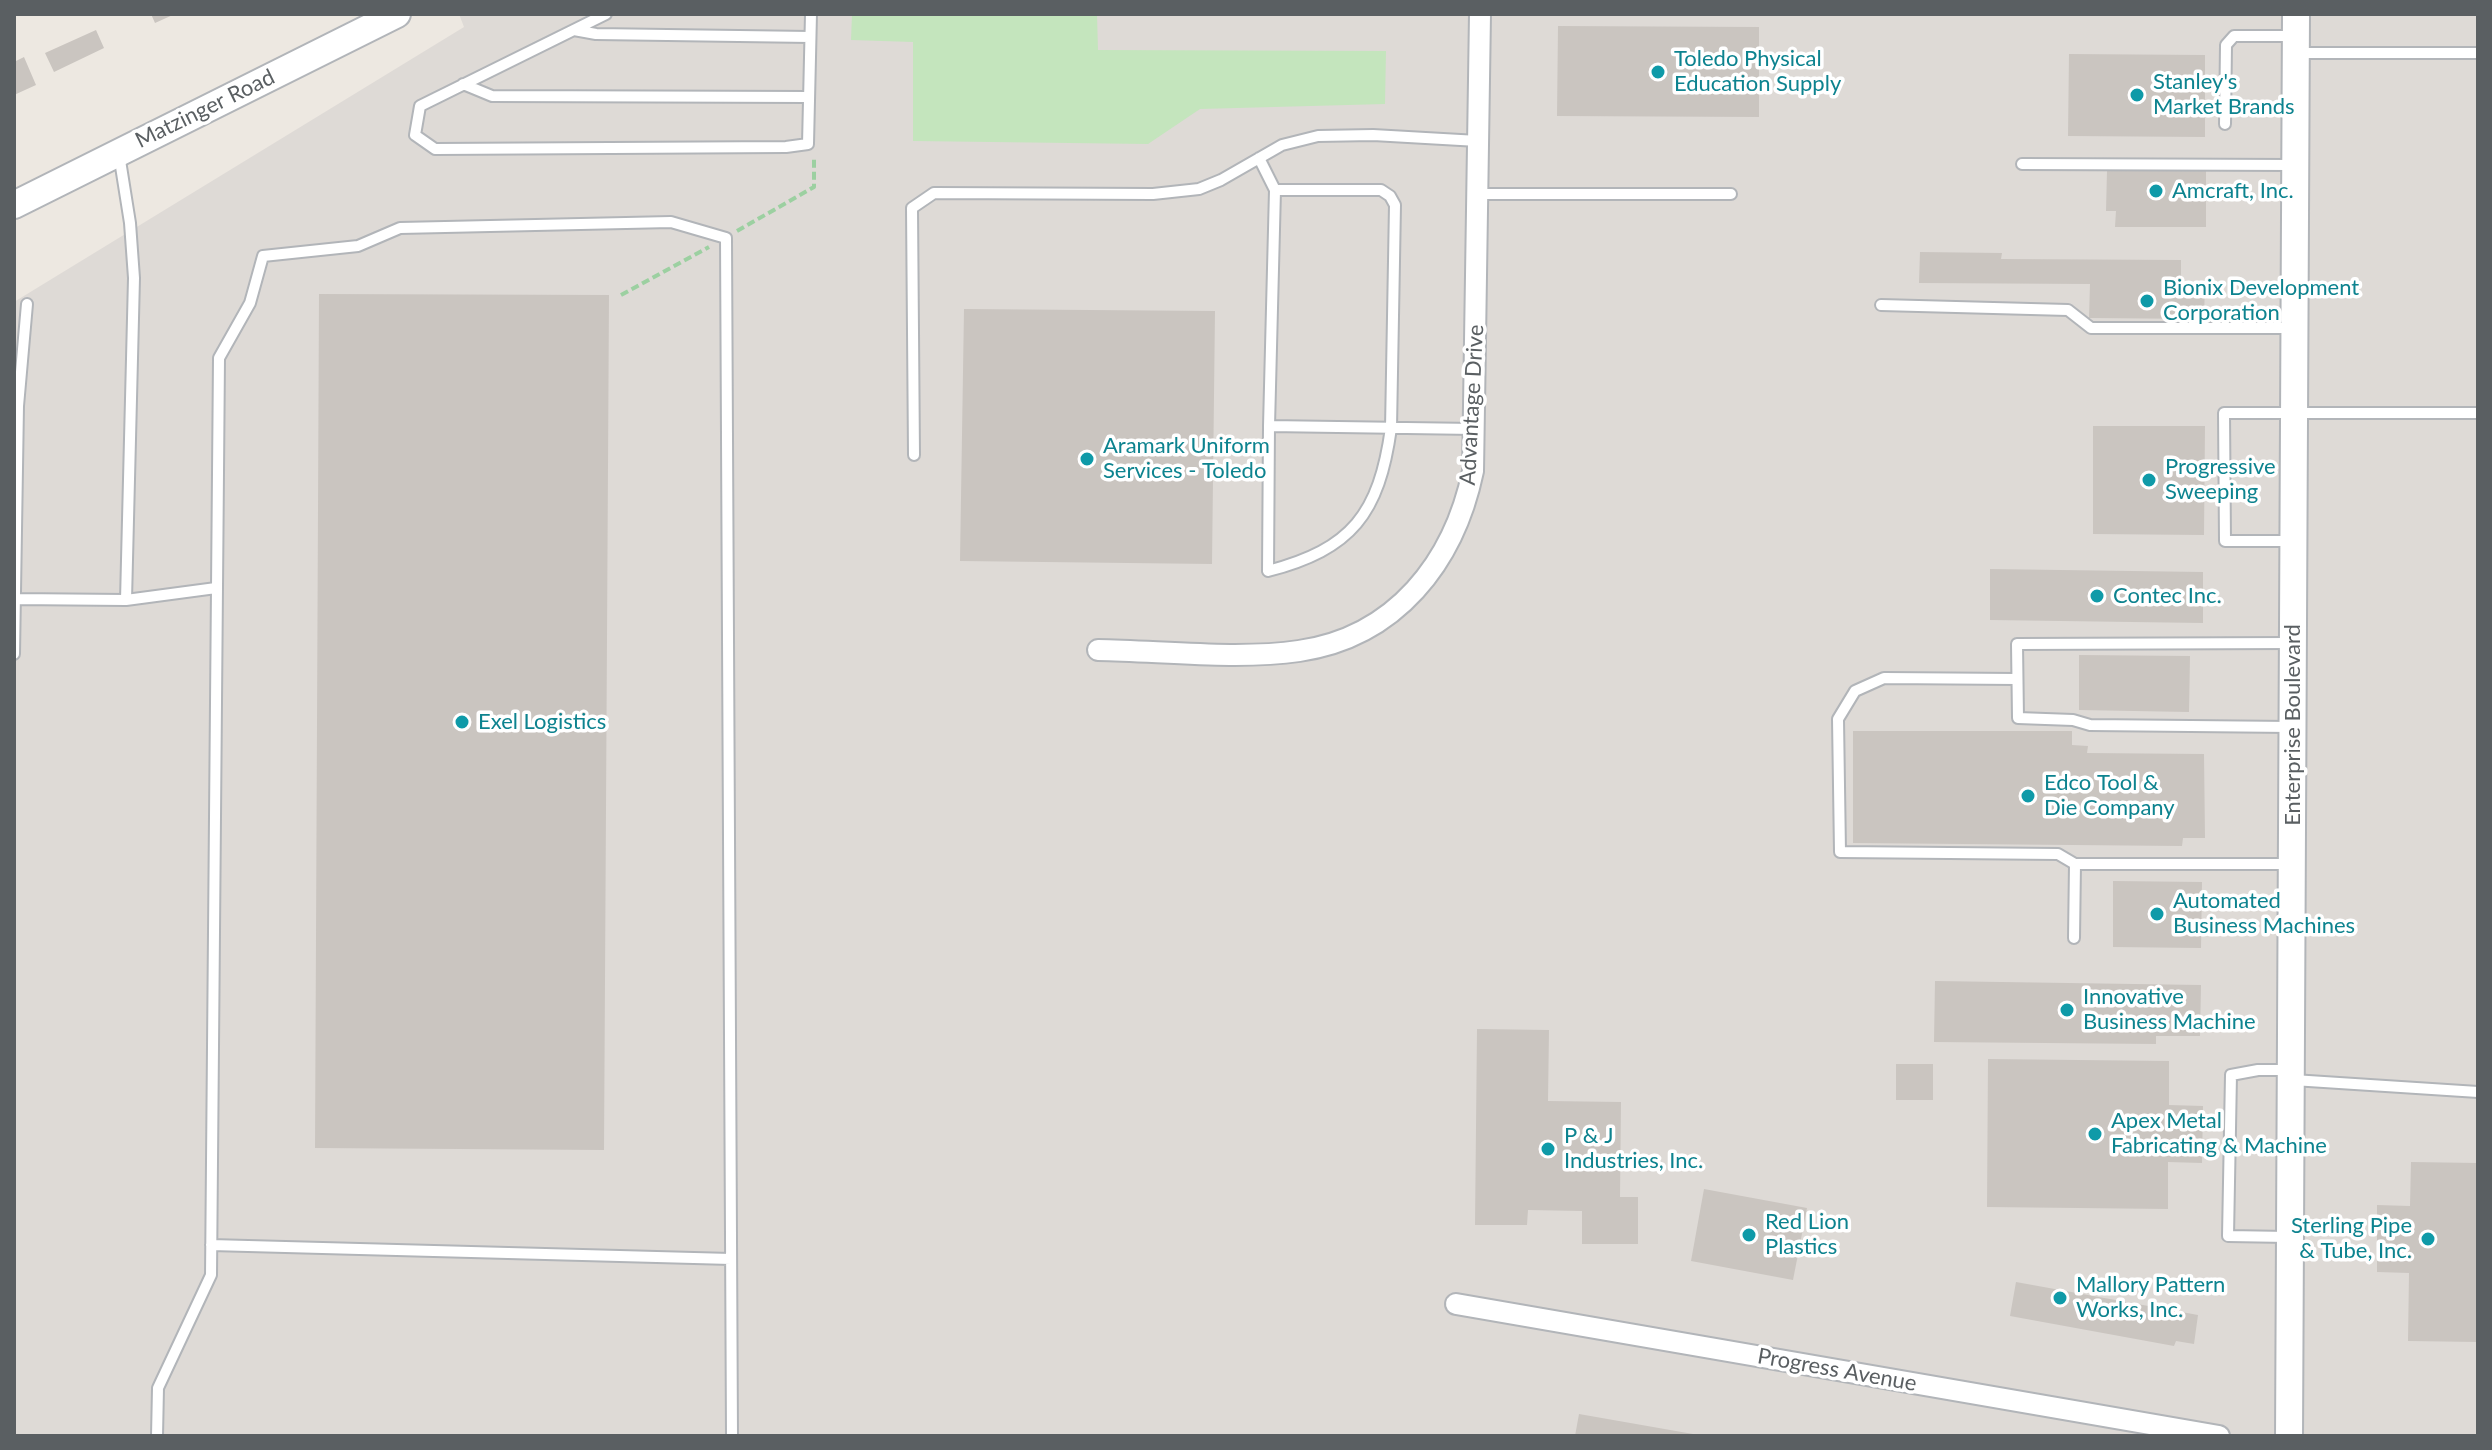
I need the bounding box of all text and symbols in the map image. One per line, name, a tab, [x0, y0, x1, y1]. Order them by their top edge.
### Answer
place label: Toledo Physical Education Supply	[1674, 46, 1841, 98]
marker: Toledo Physical Education Supply	[1649, 63, 1667, 81]
street label: Matzinger Road	[131, 64, 279, 154]
place label: Stanley's Market Brands	[2153, 69, 2295, 120]
marker: Stanley's Market Brands	[2128, 86, 2146, 104]
place label: Amcraft, Inc.	[2172, 178, 2294, 204]
marker: Amcraft, Inc.	[2147, 182, 2165, 200]
place label: Bionix Development Corporation	[2163, 275, 2359, 326]
marker: Bionix Development Corporation	[2138, 292, 2156, 310]
street label: Advantage Drive	[1455, 324, 1489, 486]
place label: Aramark Uniform Services - Toledo	[1103, 433, 1270, 484]
marker: Aramark Uniform Services - Toledo	[1078, 450, 1096, 468]
place label: Progressive Sweeping	[2165, 454, 2276, 506]
marker: Progressive Sweeping	[2140, 471, 2158, 489]
place label: Contec Inc.	[2113, 583, 2222, 609]
marker: Contec Inc.	[2088, 587, 2106, 605]
street label: Enterprise Boulevard	[2280, 624, 2306, 826]
place label: Exel Logistics	[478, 709, 606, 735]
marker: Exel Logistics	[453, 713, 471, 731]
place label: Edco Tool & Die Company	[2044, 770, 2175, 822]
marker: Edco Tool & Die Company	[2019, 787, 2037, 805]
place label: Automated Business Machines	[2173, 888, 2355, 940]
marker: Automated Business Machines	[2148, 905, 2166, 923]
place label: Innovative Business Machine	[2083, 984, 2256, 1036]
marker: Innovative Business Machine	[2058, 1001, 2076, 1019]
place label: Apex Metal Fabricating & Machine	[2111, 1108, 2327, 1160]
place label: P & J Industries, Inc.	[1564, 1123, 1703, 1174]
marker: Apex Metal Fabricating & Machine	[2086, 1125, 2104, 1143]
marker: P & J Industries, Inc.	[1539, 1140, 1557, 1158]
place label: Red Lion Plastics	[1765, 1209, 1849, 1260]
place label: Sterling Pipe & Tube, Inc.	[2291, 1213, 2412, 1264]
marker: Red Lion Plastics	[1740, 1226, 1758, 1244]
marker: Sterling Pipe & Tube, Inc.	[2419, 1230, 2437, 1248]
place label: Mallory Pattern Works, Inc.	[2076, 1272, 2225, 1324]
marker: Mallory Pattern Works, Inc.	[2051, 1289, 2069, 1307]
street label: Progress Avenue	[1755, 1343, 1919, 1397]

